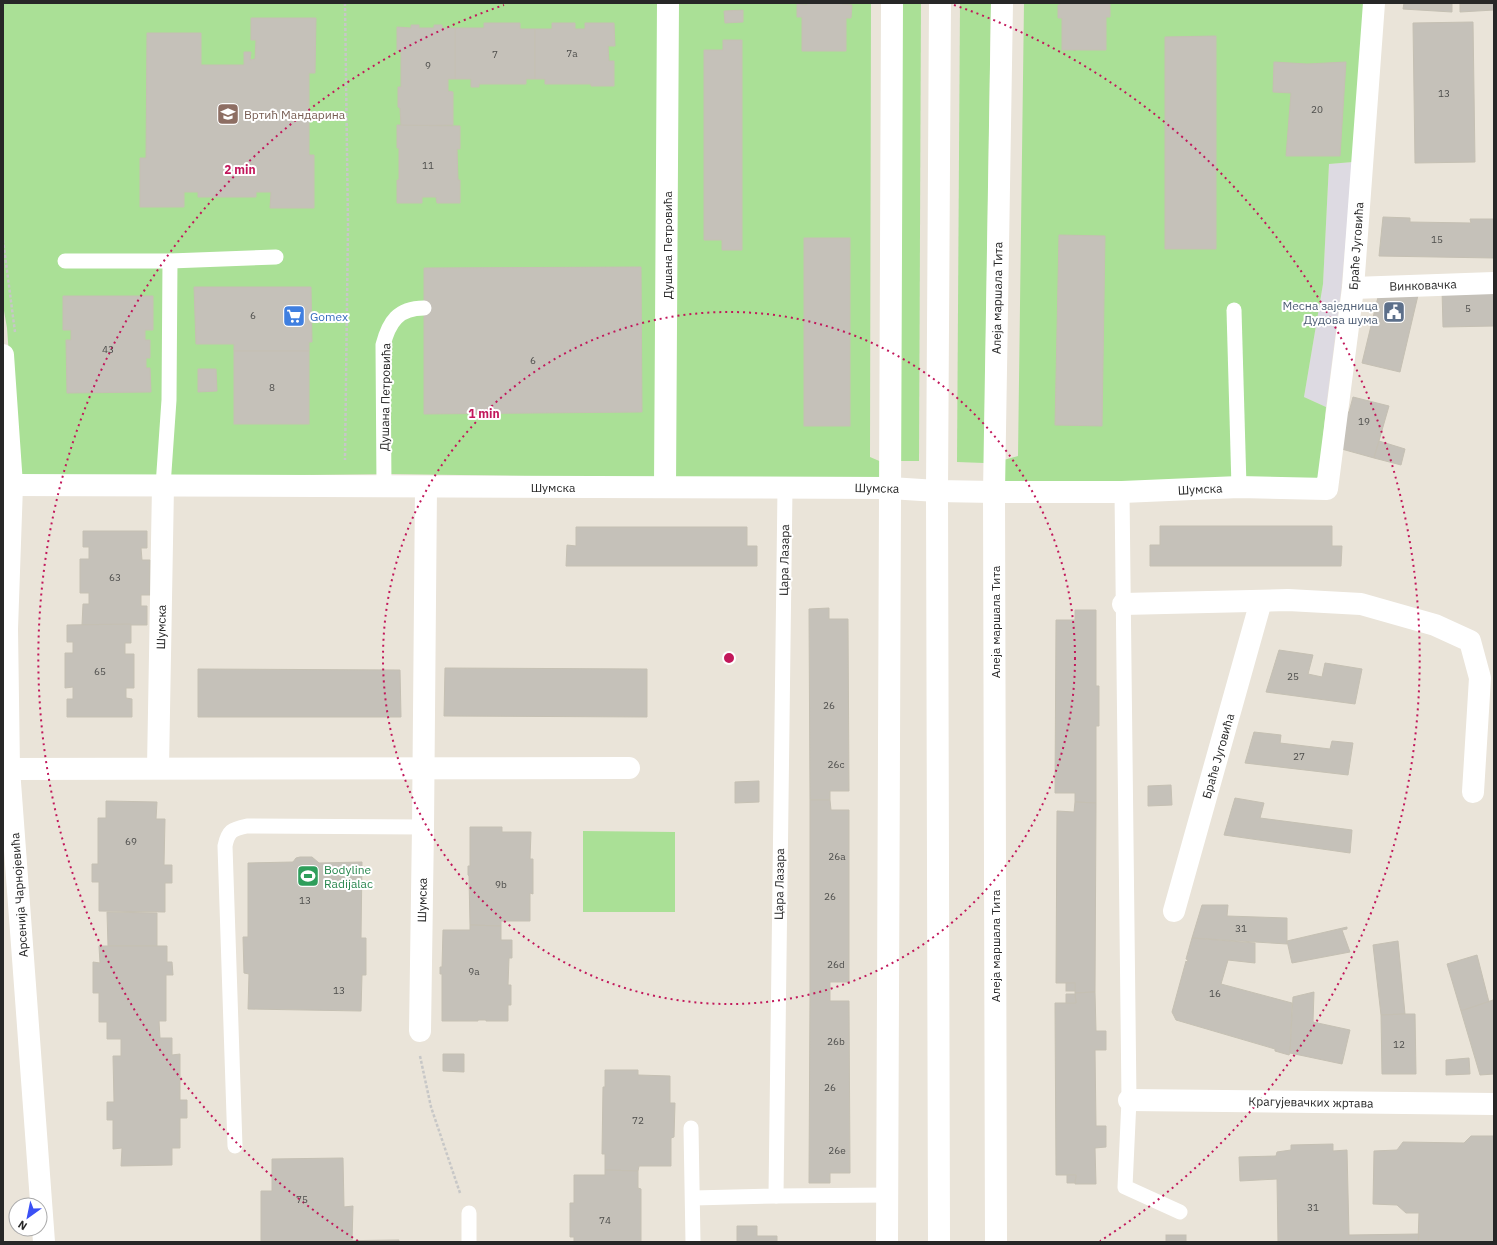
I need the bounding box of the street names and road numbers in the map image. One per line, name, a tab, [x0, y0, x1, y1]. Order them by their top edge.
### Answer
street label: Душана Петровића	[660, 190, 675, 299]
street label: Браће Југовића	[1345, 201, 1367, 290]
street label: Алеја маршала Тита	[989, 241, 1005, 354]
street label: Винковачка	[1389, 276, 1457, 294]
street label: Душана Петровића	[377, 342, 393, 451]
street label: Шумска	[531, 480, 576, 495]
street label: Шумска	[854, 480, 900, 496]
street label: Шумска	[1177, 480, 1223, 498]
street label: Цара Лазара	[776, 523, 792, 596]
street label: Алеја маршала Тита	[988, 565, 1003, 678]
street label: Шумска	[153, 604, 169, 650]
street label: Браће Југовића	[1199, 711, 1238, 800]
street label: Арсенија Чарнојевића	[7, 832, 31, 958]
street label: Цара Лазара	[771, 847, 787, 920]
street label: Шумска	[414, 877, 430, 923]
street label: Алеја маршала Тита	[988, 889, 1003, 1002]
street label: Крагујевачких жртава	[1248, 1093, 1374, 1111]

